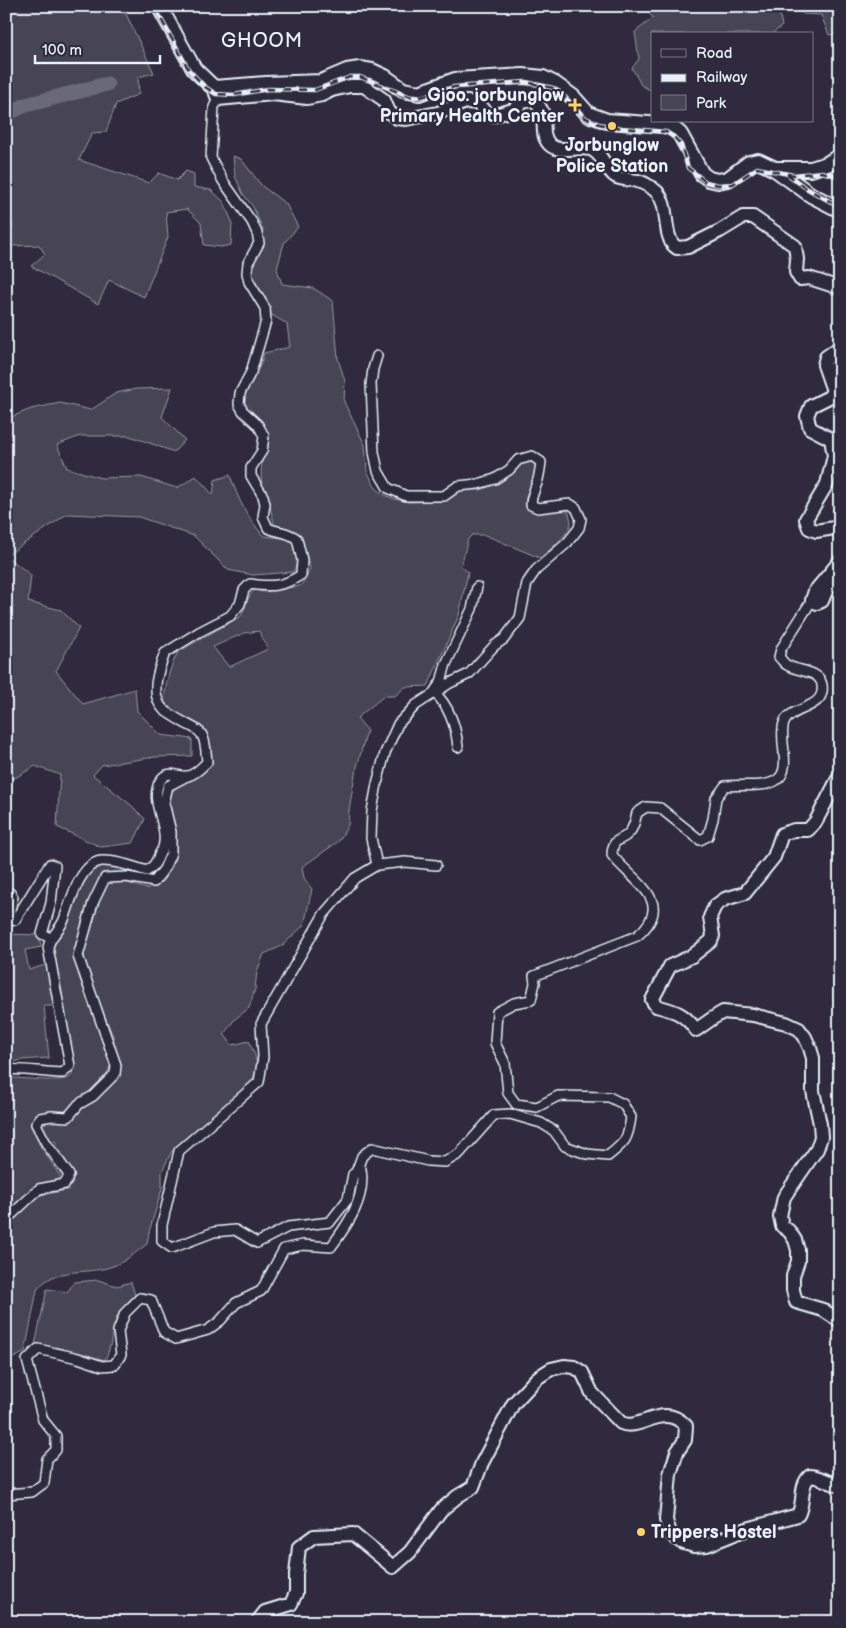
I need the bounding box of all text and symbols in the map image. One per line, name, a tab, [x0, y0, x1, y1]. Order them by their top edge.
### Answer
district label: GHOOM	[221, 29, 303, 53]
scale bar	[35, 32, 160, 64]
legend	[651, 32, 814, 122]
text: 100 m	[42, 41, 82, 60]
text: Road	[696, 44, 732, 63]
text: Railway	[696, 68, 747, 87]
place label: Gjoo. jorbunglow Primary Health Center	[380, 85, 565, 127]
text: Park	[696, 94, 727, 113]
marker: Gjoo. jorbunglow Primary Health Center	[568, 98, 582, 112]
marker: Jorbunglow Police Station	[606, 120, 618, 132]
place label: Jorbunglow Police Station	[556, 135, 668, 177]
place label: Trippers Hostel	[651, 1522, 777, 1543]
marker: Trippers Hostel	[635, 1526, 647, 1538]

